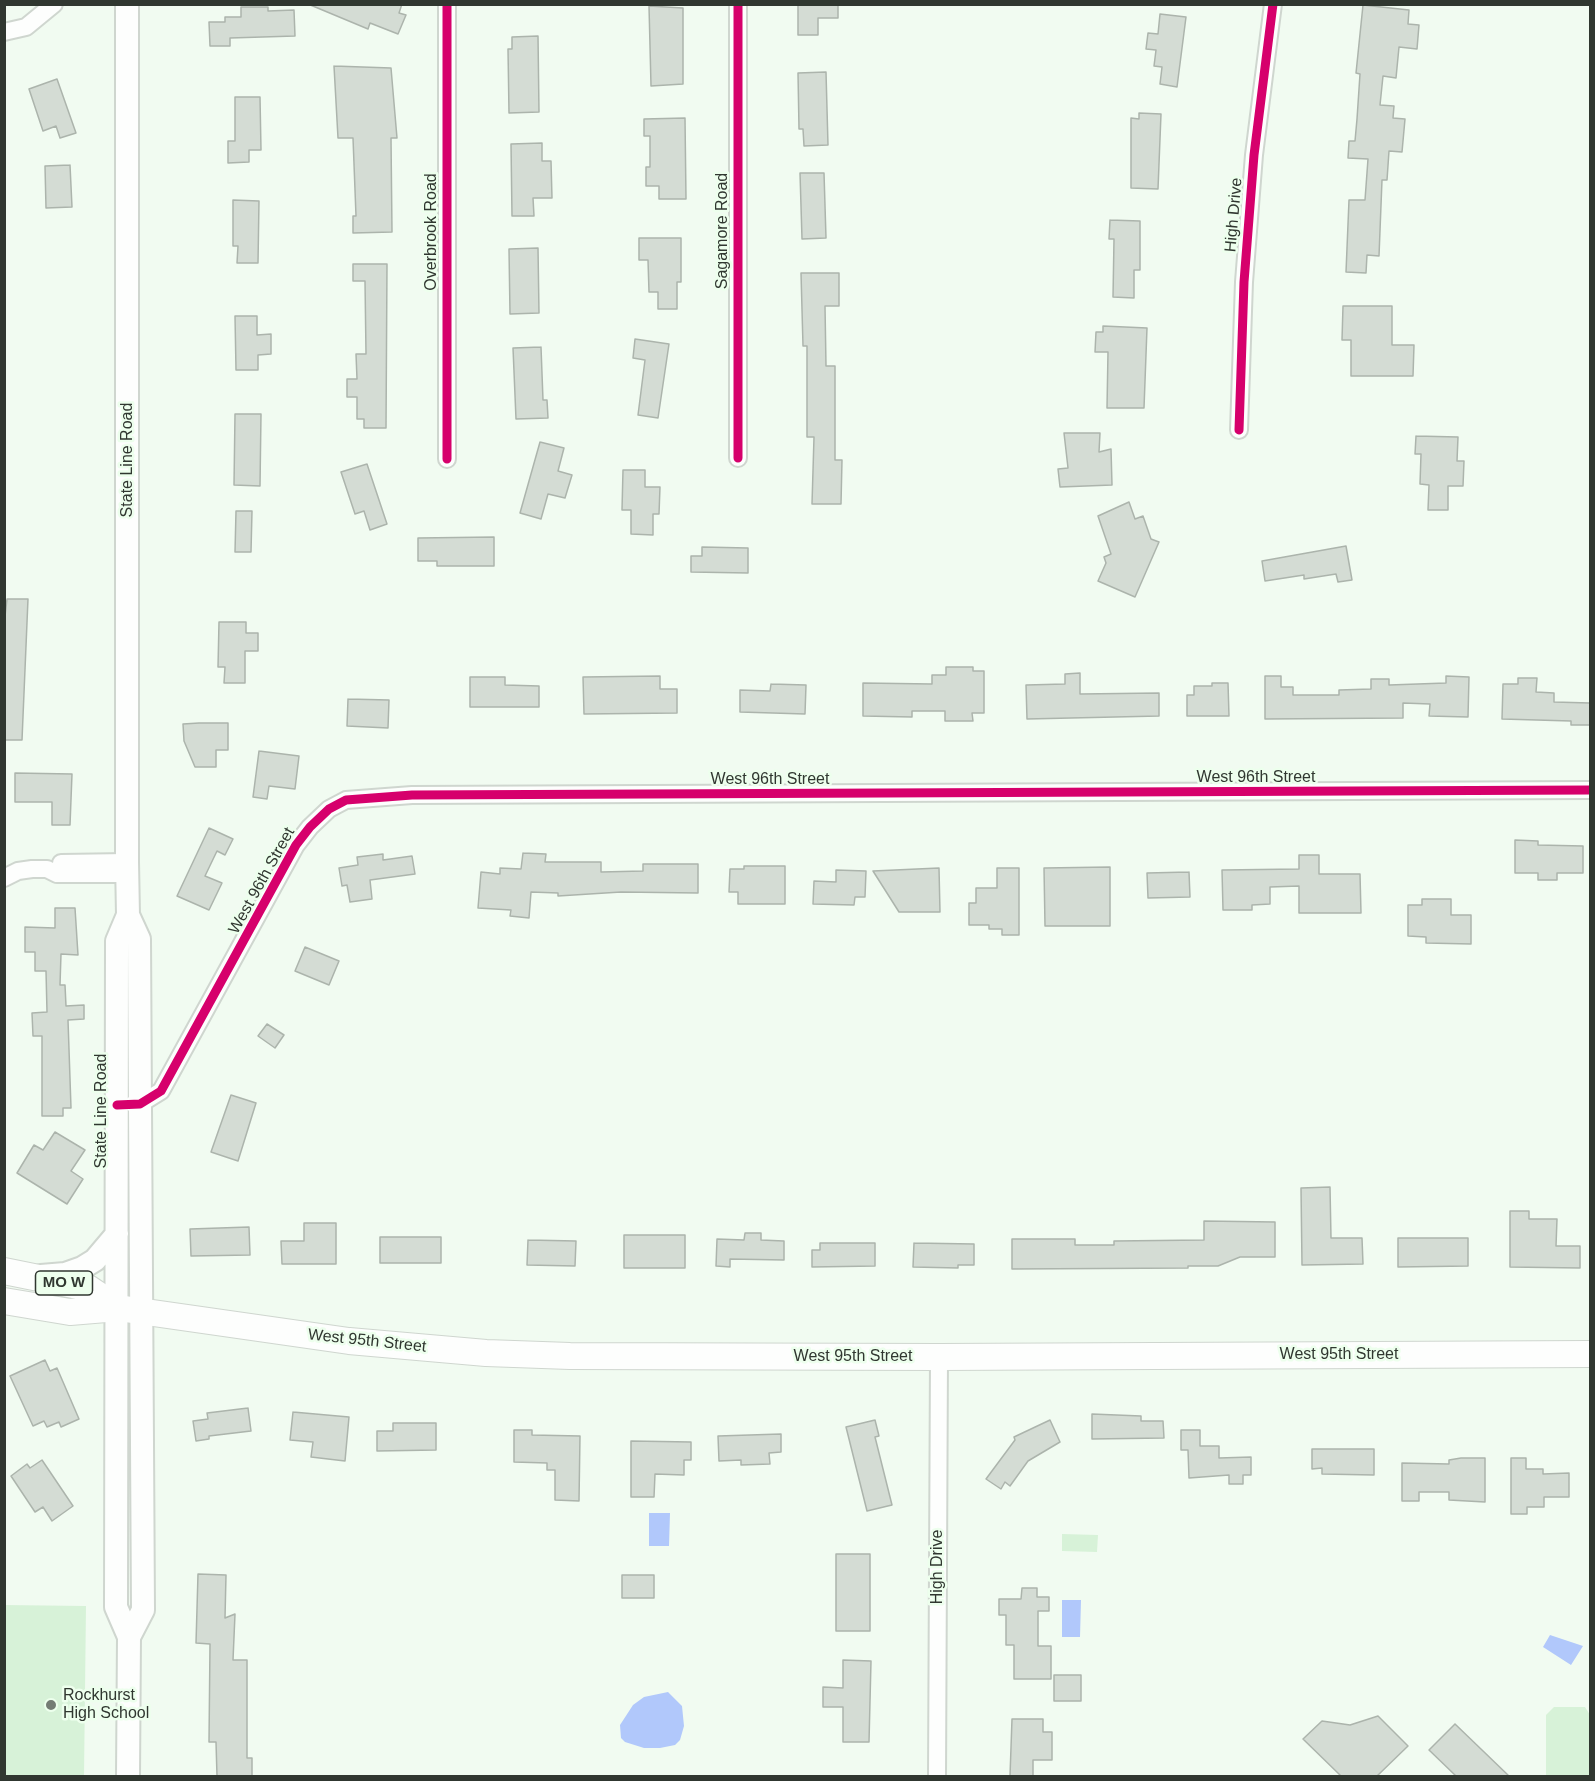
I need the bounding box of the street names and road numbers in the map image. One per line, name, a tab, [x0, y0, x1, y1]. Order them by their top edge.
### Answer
street label: Overbrook Road	[422, 173, 442, 291]
street label: Sagamore Road	[713, 173, 733, 289]
street label: High Drive	[1221, 177, 1247, 253]
street label: State Line Road	[118, 403, 138, 517]
street label: West 96th Street	[1197, 768, 1315, 788]
street label: West 96th Street	[711, 770, 829, 790]
street label: West 96th Street	[225, 824, 299, 938]
street label: State Line Road	[92, 1054, 112, 1168]
road number: MO W	[36, 1271, 92, 1295]
street label: West 95th Street	[307, 1325, 427, 1357]
street label: West 95th Street	[1280, 1345, 1398, 1365]
street label: West 95th Street	[794, 1347, 912, 1367]
street label: High Drive	[928, 1530, 948, 1604]

